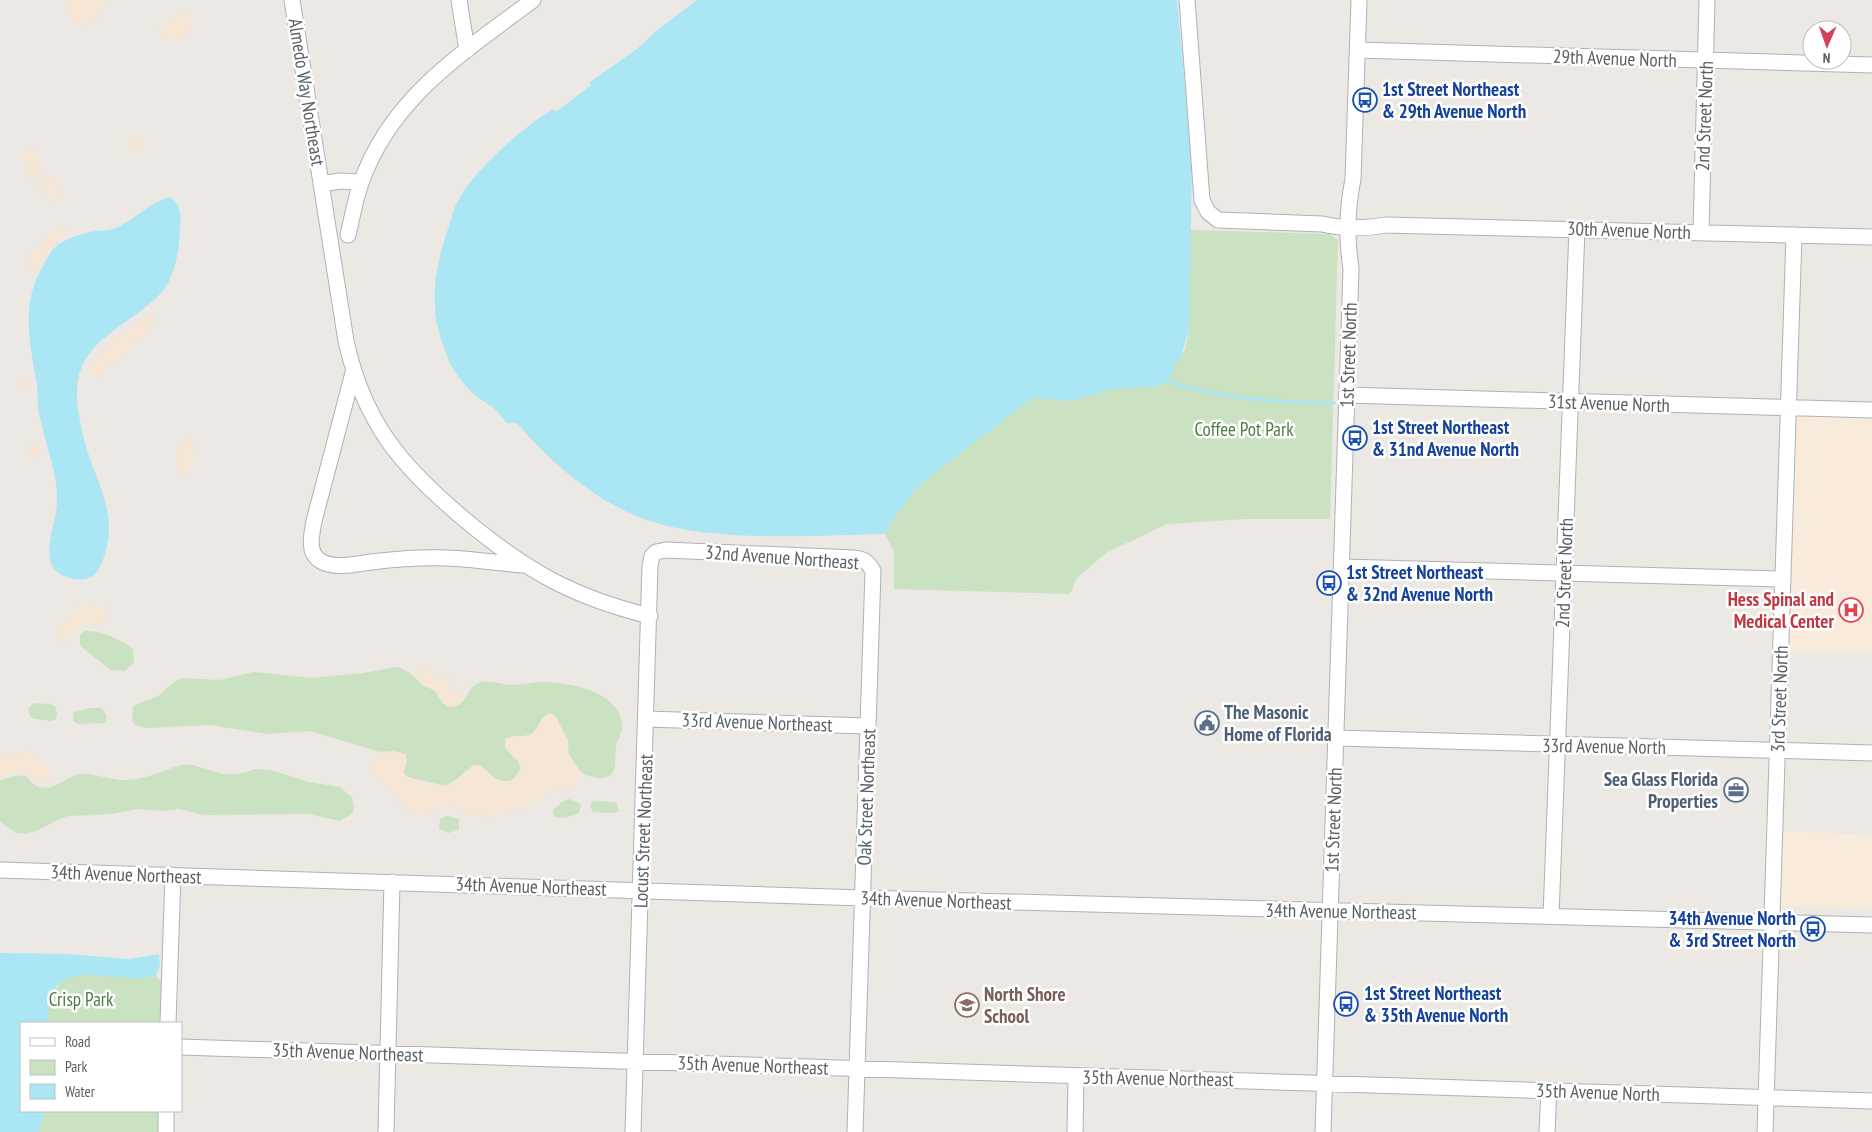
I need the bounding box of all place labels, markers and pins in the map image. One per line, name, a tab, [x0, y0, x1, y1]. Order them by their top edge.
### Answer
place label: 1st Street Northeast & 29th Avenue North	[1382, 77, 1526, 123]
bus stop icon: 1st Street Northeast & 29th Avenue North	[1352, 87, 1378, 113]
place label: 1st Street Northeast & 31nd Avenue North	[1372, 415, 1519, 461]
bus stop icon: 1st Street Northeast & 31nd Avenue North	[1342, 425, 1368, 451]
place label: 1st Street Northeast & 32nd Avenue North	[1346, 560, 1493, 606]
bus stop icon: 1st Street Northeast & 32nd Avenue North	[1316, 570, 1342, 596]
place label: Hess Spinal and Medical Center	[1728, 587, 1834, 633]
hospital icon: Hess Spinal and Medical Center	[1838, 597, 1864, 623]
place label: The Masonic Home of Florida	[1224, 700, 1332, 746]
public building icon: The Masonic Home of Florida	[1194, 710, 1220, 736]
place label: Sea Glass Florida Properties	[1604, 767, 1718, 813]
office icon: Sea Glass Florida Properties	[1723, 777, 1749, 803]
place label: 34th Avenue North & 3rd Street North	[1668, 906, 1796, 952]
bus stop icon: 34th Avenue North & 3rd Street North	[1800, 916, 1826, 942]
place label: 1st Street Northeast & 35th Avenue North	[1364, 981, 1508, 1027]
place label: North Shore School	[984, 982, 1066, 1028]
bus stop icon: 1st Street Northeast & 35th Avenue North	[1333, 991, 1359, 1017]
school or university icon: North Shore School	[954, 992, 980, 1018]

